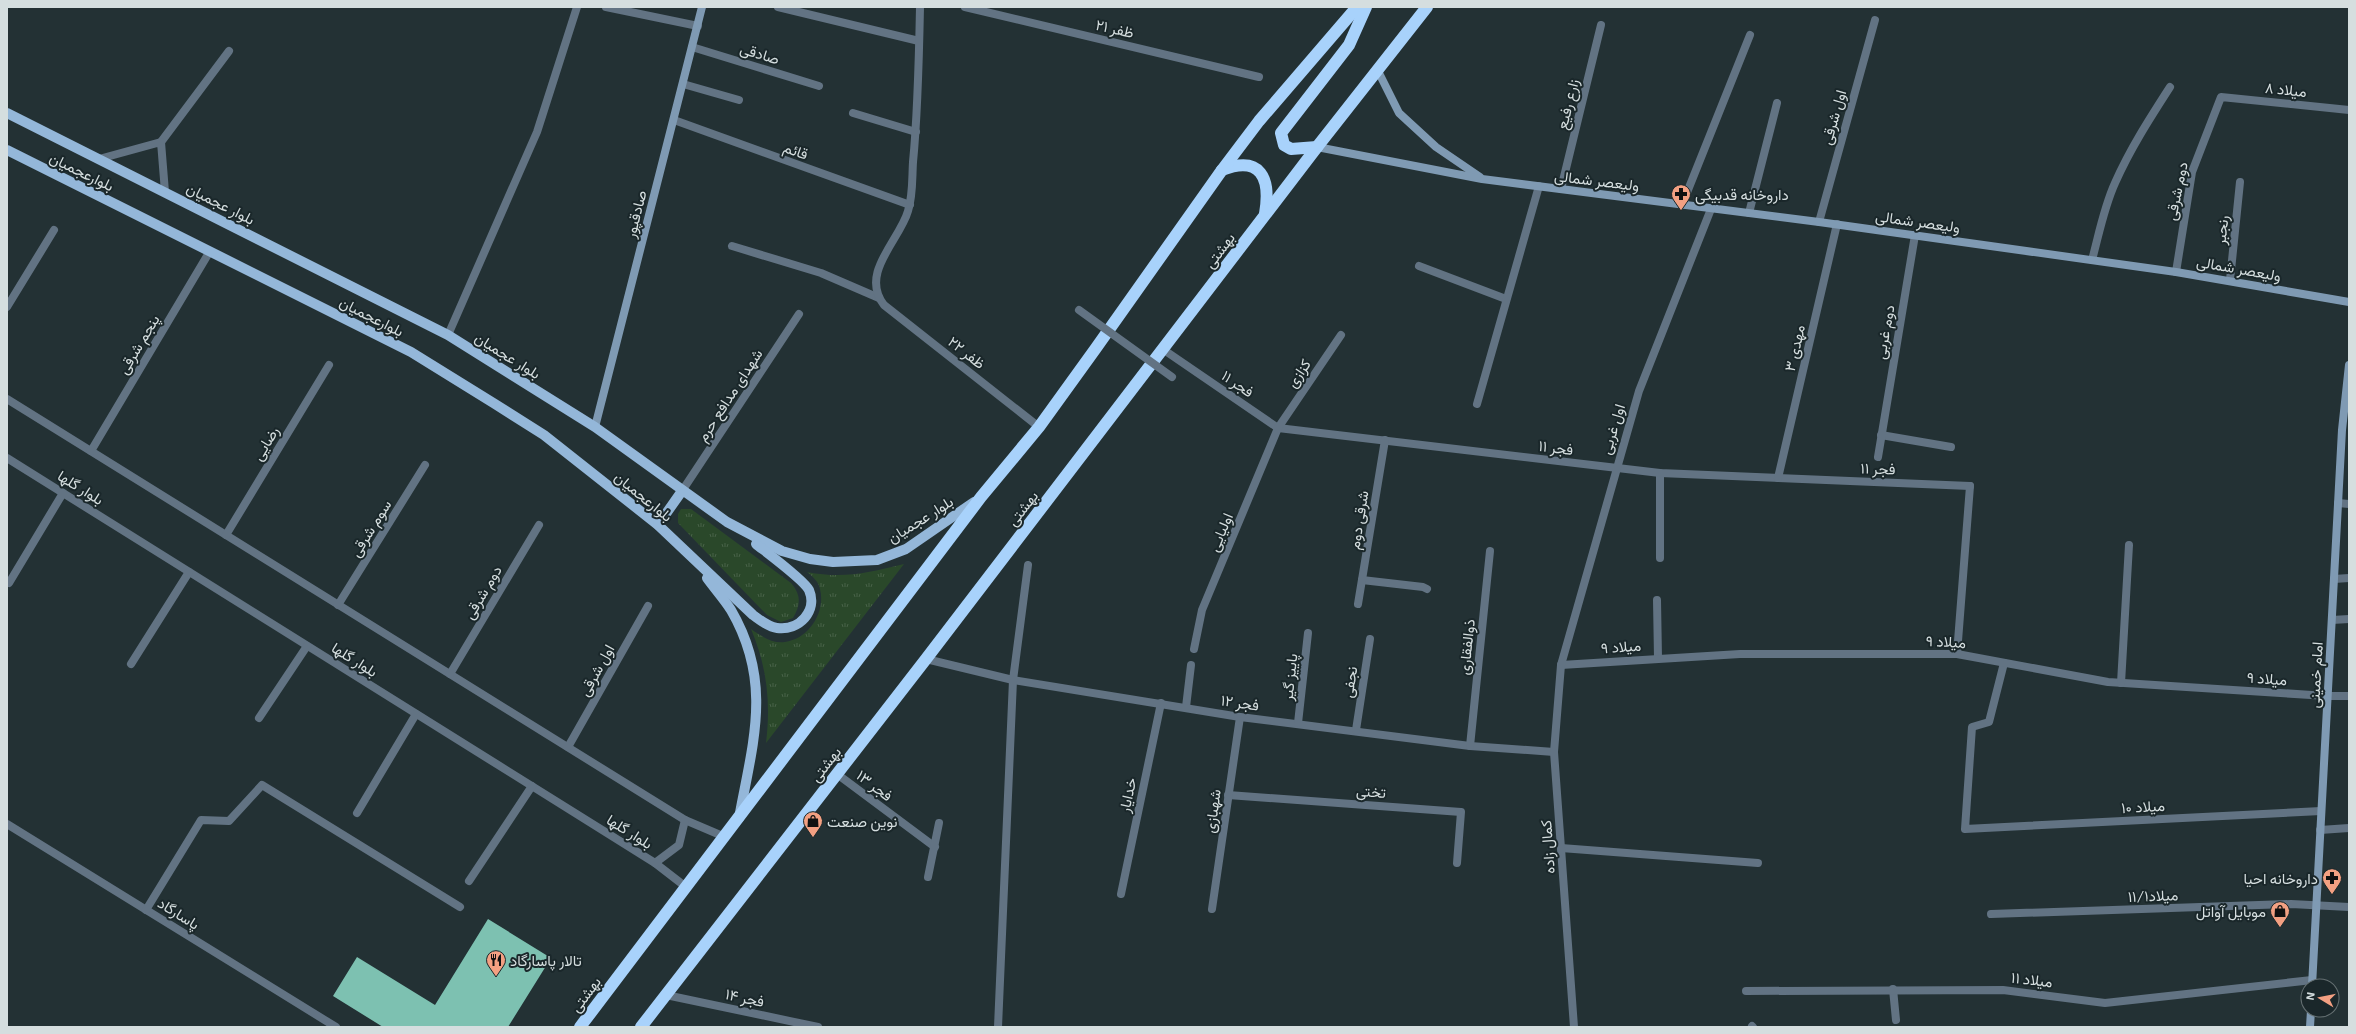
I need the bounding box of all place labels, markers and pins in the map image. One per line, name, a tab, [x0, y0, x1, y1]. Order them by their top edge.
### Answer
pharmacy icon: داروخانه قدبیگی	[1670, 183, 1692, 211]
place label: داروخانه قدبیگی	[1695, 185, 1789, 205]
shop icon: نوین صنعت	[802, 810, 824, 838]
place label: نوین صنعت	[827, 812, 897, 832]
pharmacy icon: داروخانه احیا	[2321, 867, 2343, 895]
place label: داروخانه احیا	[2243, 869, 2318, 888]
shop icon: موبایل آواتل	[2269, 900, 2291, 928]
place label: موبایل آواتل	[2196, 902, 2266, 921]
restaurant icon: تالار پاسارگاد	[485, 949, 507, 977]
place label: تالار پاسارگاد	[510, 951, 582, 971]

